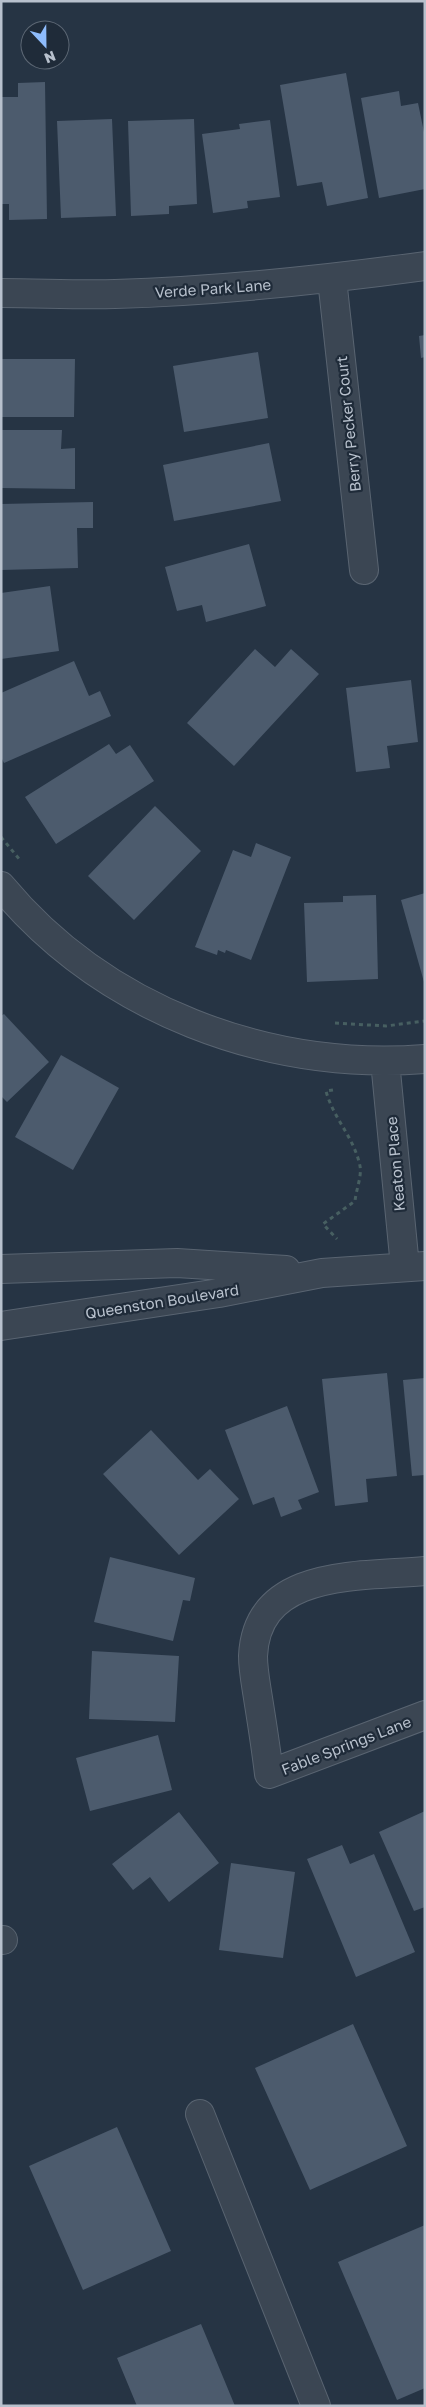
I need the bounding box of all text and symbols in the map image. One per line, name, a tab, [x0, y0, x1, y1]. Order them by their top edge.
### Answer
north arrow	[20, 20, 70, 70]
text: N	[42, 48, 58, 67]
street label: Verde Park Lane	[154, 275, 272, 301]
street label: Berry Pecker Court	[332, 355, 364, 493]
street label: Keaton Place	[382, 1116, 408, 1212]
street label: Queenston Boulevard	[84, 1280, 240, 1322]
street label: Fable Springs Lane	[279, 1712, 414, 1778]

